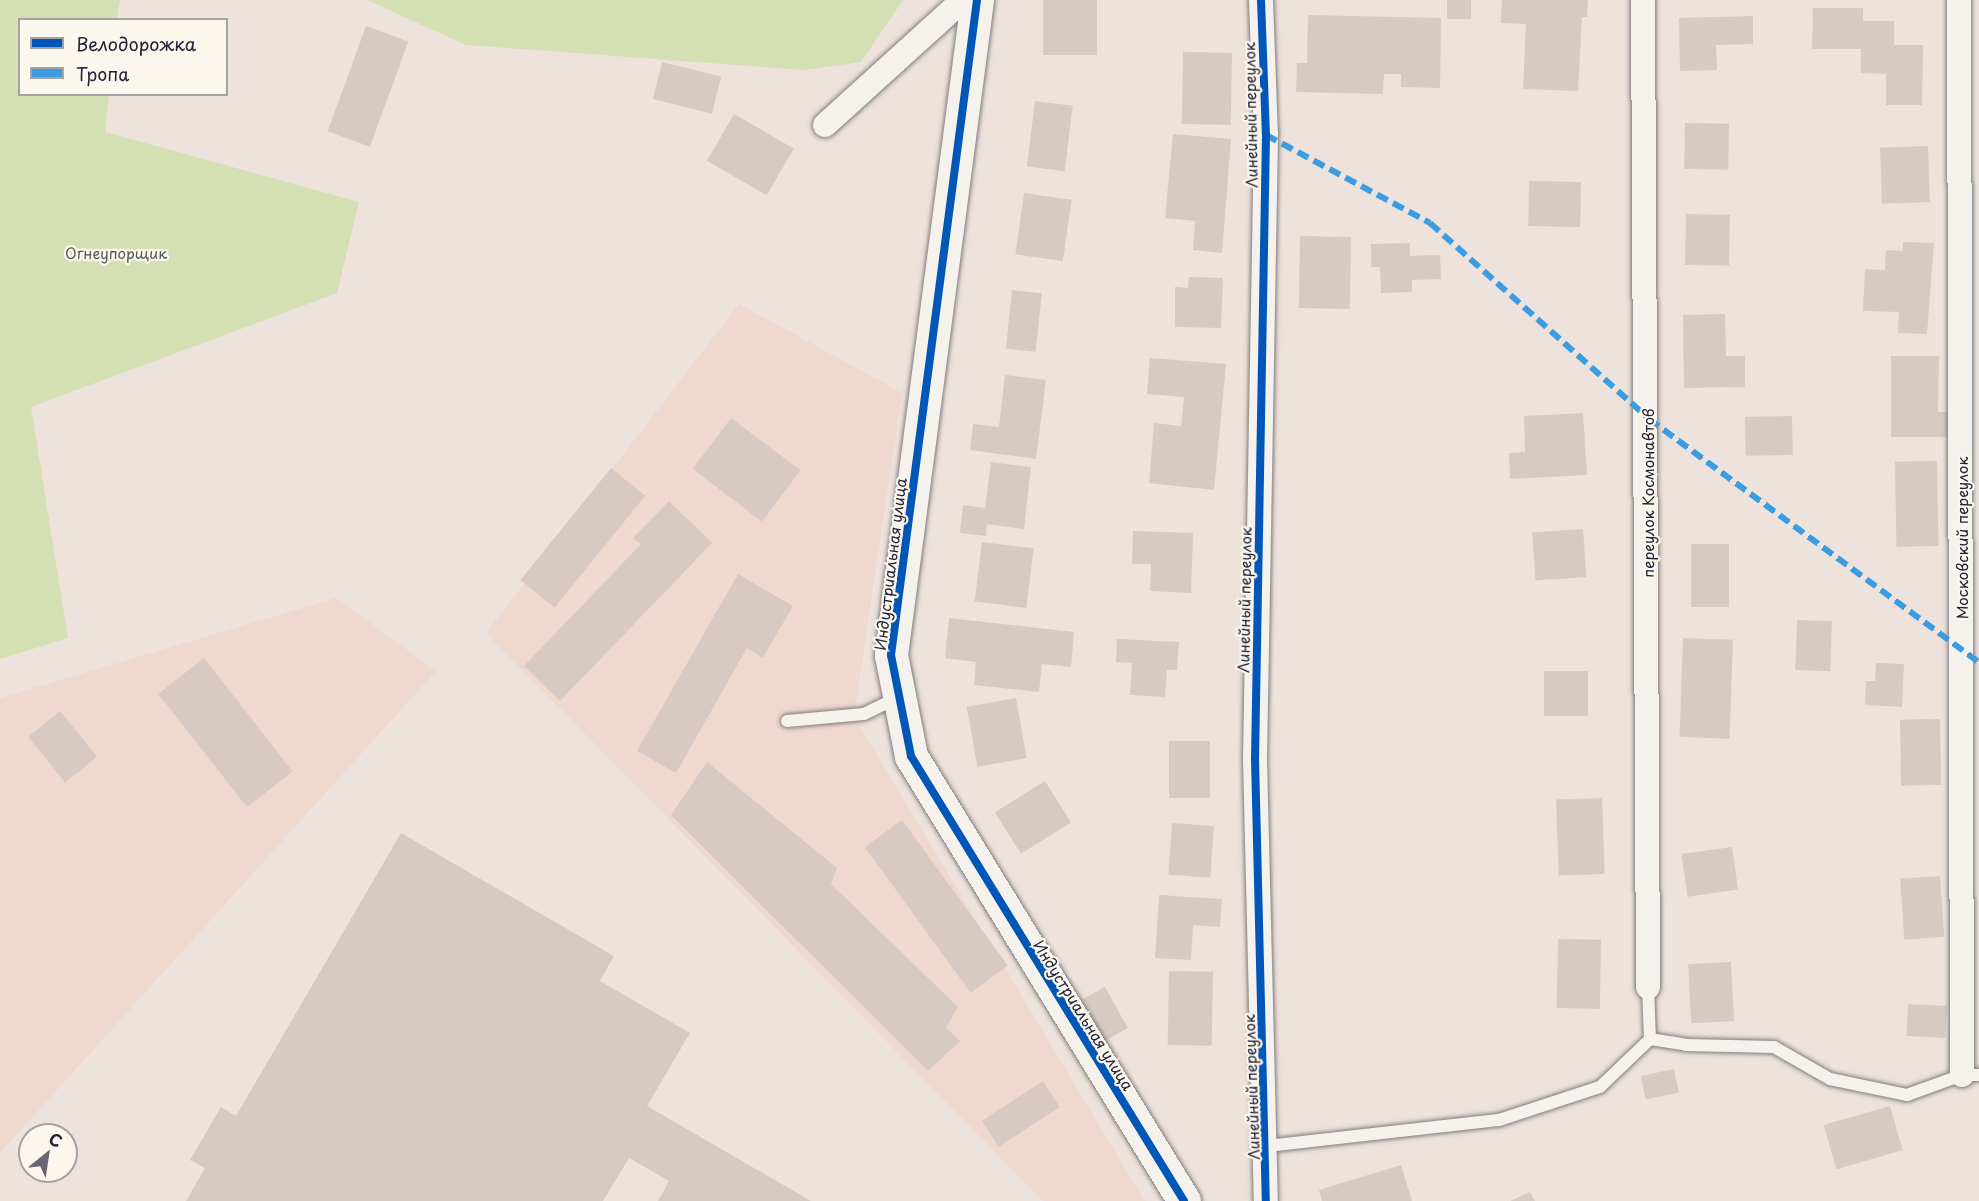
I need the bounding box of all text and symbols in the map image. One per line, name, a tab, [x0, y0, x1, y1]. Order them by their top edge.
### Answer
legend	[18, 18, 228, 96]
text: Велодорожка	[76, 30, 196, 57]
street label: Линейный переулок	[1240, 42, 1260, 188]
text: Тропа	[76, 60, 129, 87]
park label: Огнеупорщик	[65, 244, 167, 262]
street label: переулок Космонавтов	[1639, 408, 1657, 578]
street label: Московский переулок	[1953, 457, 1971, 619]
street label: Индустриальная улица	[870, 476, 910, 652]
street label: Линейный переулок	[1234, 527, 1254, 673]
street label: Индустриальная улица	[1030, 936, 1138, 1094]
street label: Линейный переулок	[1239, 1014, 1263, 1160]
north arrow	[18, 1123, 78, 1183]
text: С	[45, 1126, 67, 1153]

